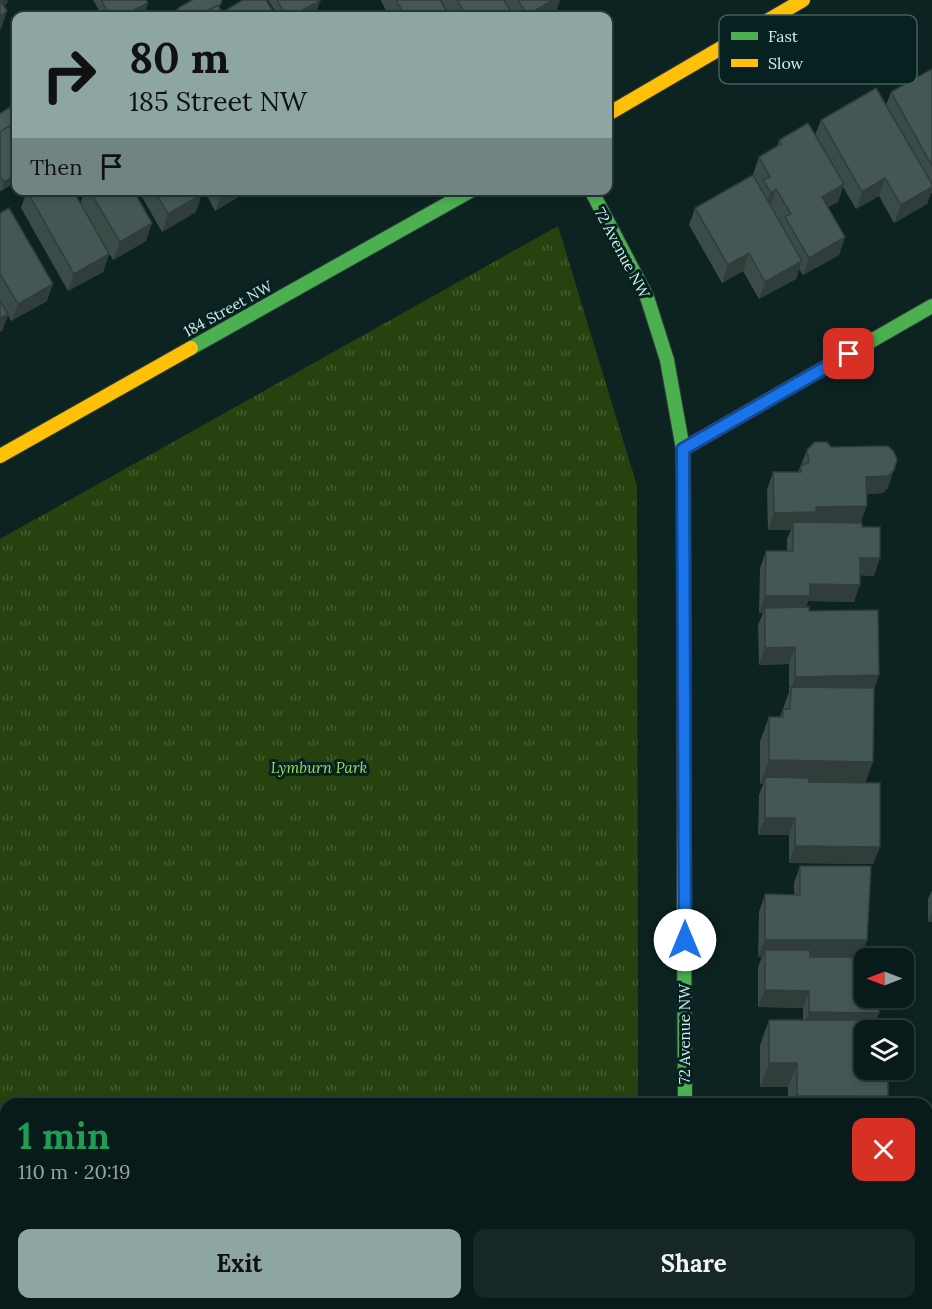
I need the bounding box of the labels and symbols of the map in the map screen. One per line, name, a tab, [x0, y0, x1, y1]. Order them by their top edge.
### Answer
legend	[719, 15, 917, 84]
text: Fast	[768, 26, 799, 46]
text: Slow	[768, 53, 804, 73]
street label: 72 Avenue NW	[591, 204, 655, 302]
street label: 184 Street NW	[180, 276, 277, 341]
pin	[823, 328, 874, 379]
park label: Lymburn Park	[271, 758, 367, 777]
position arrow	[653, 908, 717, 972]
north arrow	[854, 948, 914, 1008]
street label: 72 Avenue NW	[675, 983, 694, 1084]

